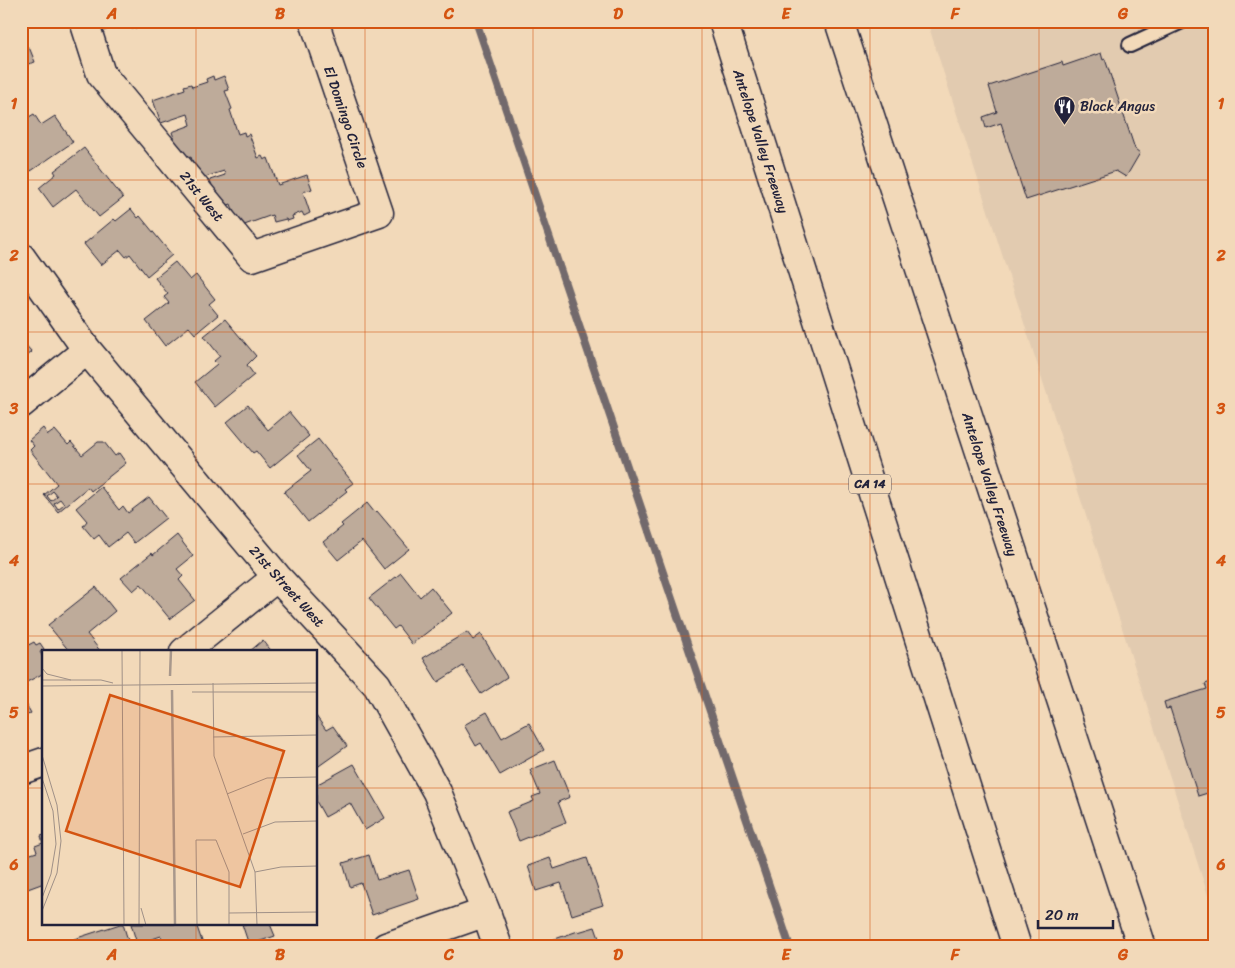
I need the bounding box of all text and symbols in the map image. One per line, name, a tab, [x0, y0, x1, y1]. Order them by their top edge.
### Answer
text: A	[106, 0, 117, 28]
text: B	[275, 0, 286, 28]
text: C	[443, 0, 455, 28]
text: D	[613, 0, 623, 28]
text: E	[782, 0, 792, 28]
text: F	[950, 0, 961, 28]
text: G	[1117, 0, 1129, 28]
street label: El Domingo Circle	[316, 62, 375, 172]
street label: Antelope Valley Freeway	[725, 65, 796, 217]
text: 1	[11, 89, 18, 118]
text: 1	[1218, 89, 1225, 118]
restaurant icon: Black Angus	[1052, 94, 1076, 125]
place label: Black Angus	[1080, 94, 1155, 119]
street label: 21st West	[173, 165, 230, 228]
text: 2	[8, 241, 19, 270]
text: 2	[1215, 241, 1226, 270]
text: 3	[9, 394, 19, 423]
text: 3	[1216, 394, 1226, 423]
street label: Antelope Valley Freeway	[954, 408, 1025, 560]
road number: CA 14	[849, 474, 891, 494]
street label: 21st Street West	[243, 539, 331, 633]
text: 4	[8, 546, 19, 575]
text: 4	[1215, 546, 1226, 575]
inset map	[42, 650, 318, 926]
text: 5	[9, 698, 19, 727]
text: 5	[1216, 698, 1226, 727]
text: 6	[8, 850, 19, 879]
text: 6	[1215, 850, 1226, 879]
scale bar	[1038, 898, 1112, 930]
text: 20 m	[1045, 902, 1079, 928]
text: A	[106, 940, 117, 968]
text: B	[275, 940, 286, 968]
text: C	[443, 940, 455, 968]
text: D	[613, 940, 623, 968]
text: E	[782, 940, 792, 968]
text: F	[950, 940, 961, 968]
text: G	[1117, 940, 1129, 968]

